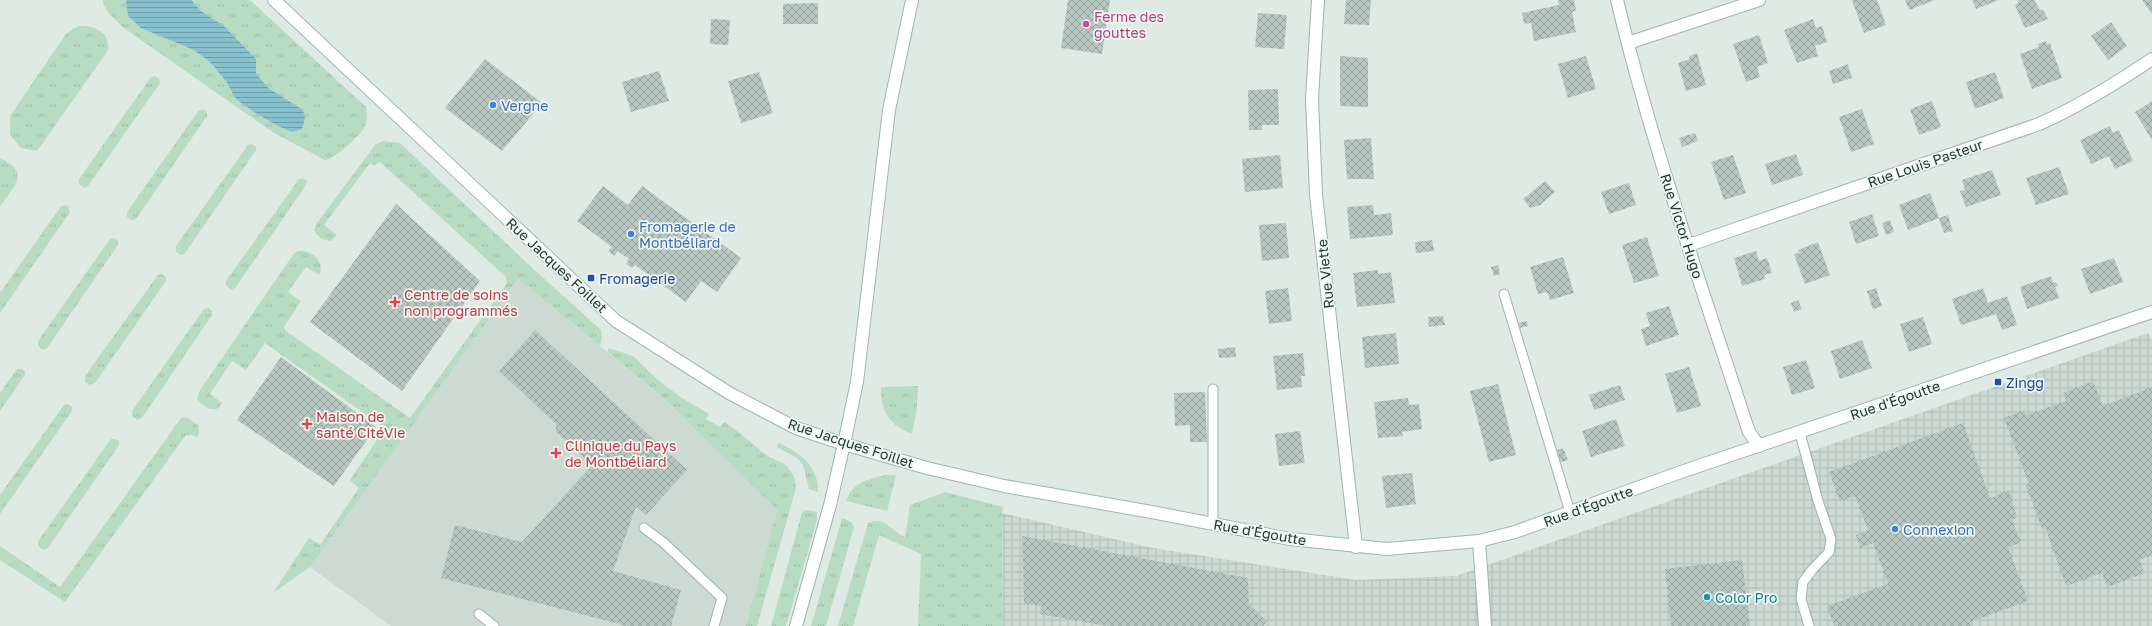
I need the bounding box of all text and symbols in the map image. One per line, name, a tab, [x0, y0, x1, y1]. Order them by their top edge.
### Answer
place label: Ferme des gouttes	[1094, 8, 1164, 41]
marker: Ferme des gouttes	[1081, 19, 1091, 29]
place label: Vergne	[501, 97, 548, 114]
marker: Vergne	[488, 100, 498, 110]
street label: Rue Louis Pasteur	[1865, 135, 1985, 191]
street label: Rue Victor Hugo	[1657, 171, 1707, 281]
street label: Rue Jacques Foillet	[503, 214, 611, 316]
place label: Fromagerie de Montbéliard	[639, 218, 736, 251]
marker: Fromagerie de Montbéliard	[626, 229, 636, 239]
street label: Rue Viette	[1313, 238, 1337, 310]
place label: Fromagerie	[599, 270, 675, 287]
marker: Fromagerie	[586, 273, 596, 283]
place label: Centre de soins non programmés	[404, 286, 518, 319]
marker: Centre de soins non programmés	[389, 296, 401, 308]
place label: Zingg	[2006, 374, 2044, 391]
street label: Rue d'Égoutte	[1848, 377, 1942, 423]
marker: Zingg	[1993, 377, 2003, 387]
place label: Maison de santé CitéVie	[316, 408, 405, 441]
street label: Rue Jacques Foillet	[786, 415, 916, 471]
marker: Maison de santé CitéVie	[301, 418, 313, 430]
place label: Clinique du Pays de Montbéliard	[565, 437, 676, 470]
marker: Clinique du Pays de Montbéliard	[550, 447, 562, 459]
street label: Rue d'Égoutte	[1541, 482, 1635, 530]
street label: Rue d'Égoutte	[1212, 515, 1308, 549]
place label: Connexion	[1903, 521, 1974, 538]
marker: Connexion	[1890, 524, 1900, 534]
place label: Color Pro	[1715, 589, 1778, 606]
marker: Color Pro	[1702, 592, 1712, 602]

